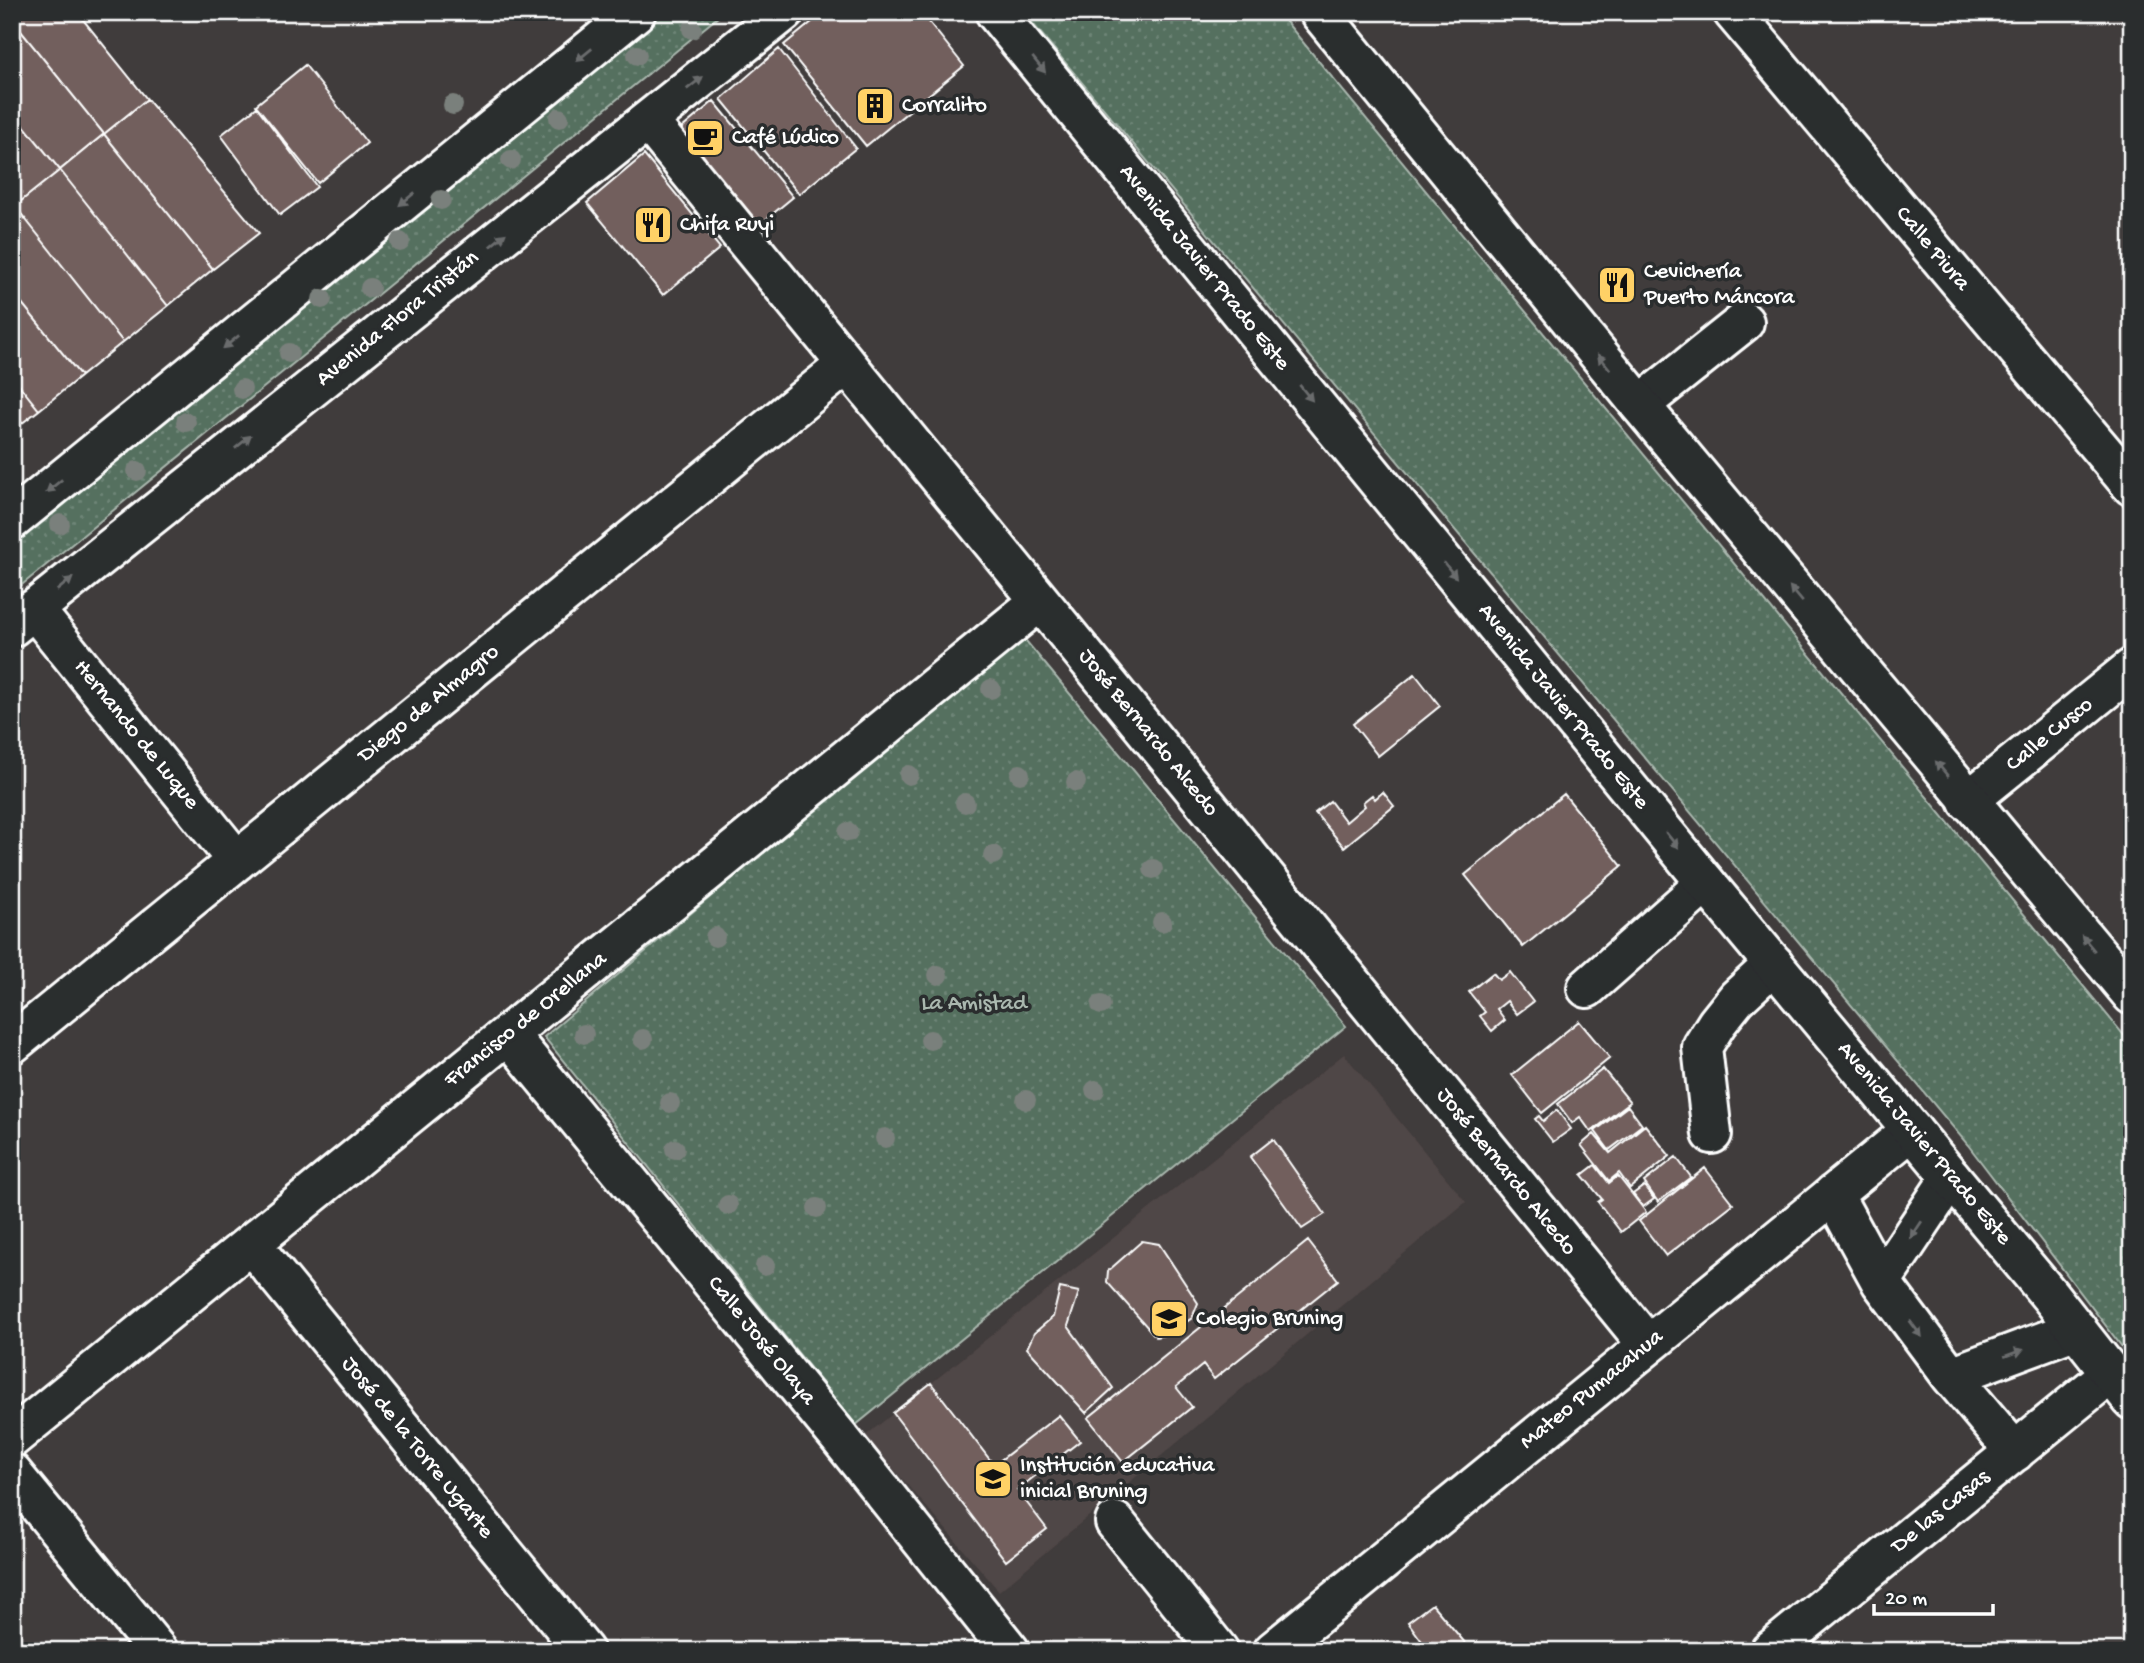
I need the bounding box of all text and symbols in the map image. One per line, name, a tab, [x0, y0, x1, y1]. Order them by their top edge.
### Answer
one-way arrow	[575, 48, 593, 63]
one-way arrow	[1031, 56, 1046, 74]
one-way arrow	[686, 75, 704, 90]
building icon: Corralito	[854, 85, 896, 127]
place label: Corralito	[902, 93, 987, 120]
cafe icon: Café Lúdico	[684, 117, 726, 159]
place label: Café Lúdico	[732, 125, 839, 152]
street label: Avenida Javier Prado Este	[1113, 160, 1296, 377]
one-way arrow	[399, 191, 416, 206]
street label: Calle Piura	[1889, 201, 1976, 298]
restaurant icon: Chifa Ruyi	[632, 204, 674, 246]
place label: Chifa Ruyi	[680, 212, 774, 239]
one-way arrow	[489, 232, 507, 247]
street label: Avenida Flora Tristán	[311, 245, 485, 393]
place label: Cevichería Puerto Máncora	[1643, 259, 1796, 312]
restaurant icon: Cevichería Puerto Máncora	[1596, 264, 1638, 306]
one-way arrow	[222, 335, 240, 350]
one-way arrow	[1597, 353, 1612, 371]
one-way arrow	[1299, 384, 1314, 402]
one-way arrow	[234, 435, 252, 450]
one-way arrow	[46, 478, 63, 493]
one-way arrow	[1442, 561, 1457, 578]
one-way arrow	[57, 577, 74, 592]
one-way arrow	[1789, 585, 1804, 603]
street label: Avenida Javier Prado Este	[1472, 599, 1655, 816]
street label: Diego de Almagro	[351, 639, 505, 771]
street label: José Bernardo Alcedo	[1072, 644, 1224, 822]
street label: Hernando de Luque	[67, 655, 205, 816]
street label: Calle Cusco	[2001, 692, 2099, 778]
one-way arrow	[1934, 760, 1949, 778]
one-way arrow	[1664, 832, 1679, 849]
one-way arrow	[2081, 934, 2096, 951]
street label: Francisco de Orellana	[438, 945, 614, 1094]
park label: La Amistad	[921, 991, 1028, 1018]
street label: Avenida Javier Prado Este	[1831, 1037, 2018, 1252]
street label: José Bernardo Alcedo	[1430, 1083, 1582, 1261]
one-way arrow	[1910, 1220, 1923, 1239]
street label: Calle José Olaya	[701, 1271, 822, 1412]
school or university icon: Colegio Bruning	[1148, 1298, 1190, 1340]
place label: Colegio Bruning	[1196, 1306, 1343, 1333]
one-way arrow	[1908, 1320, 1922, 1338]
street label: Mateo Pumacahua	[1515, 1323, 1670, 1456]
one-way arrow	[2003, 1347, 2024, 1358]
street label: José de la Torre Ugarte	[335, 1351, 500, 1546]
place label: Institución educativa inicial Bruning	[1020, 1453, 1216, 1506]
school or university icon: Institución educativa inicial Bruning	[972, 1458, 1014, 1500]
street label: De las Casas	[1885, 1464, 1996, 1561]
scale bar	[1874, 1572, 1994, 1616]
text: 20 m	[1885, 1588, 1927, 1613]

